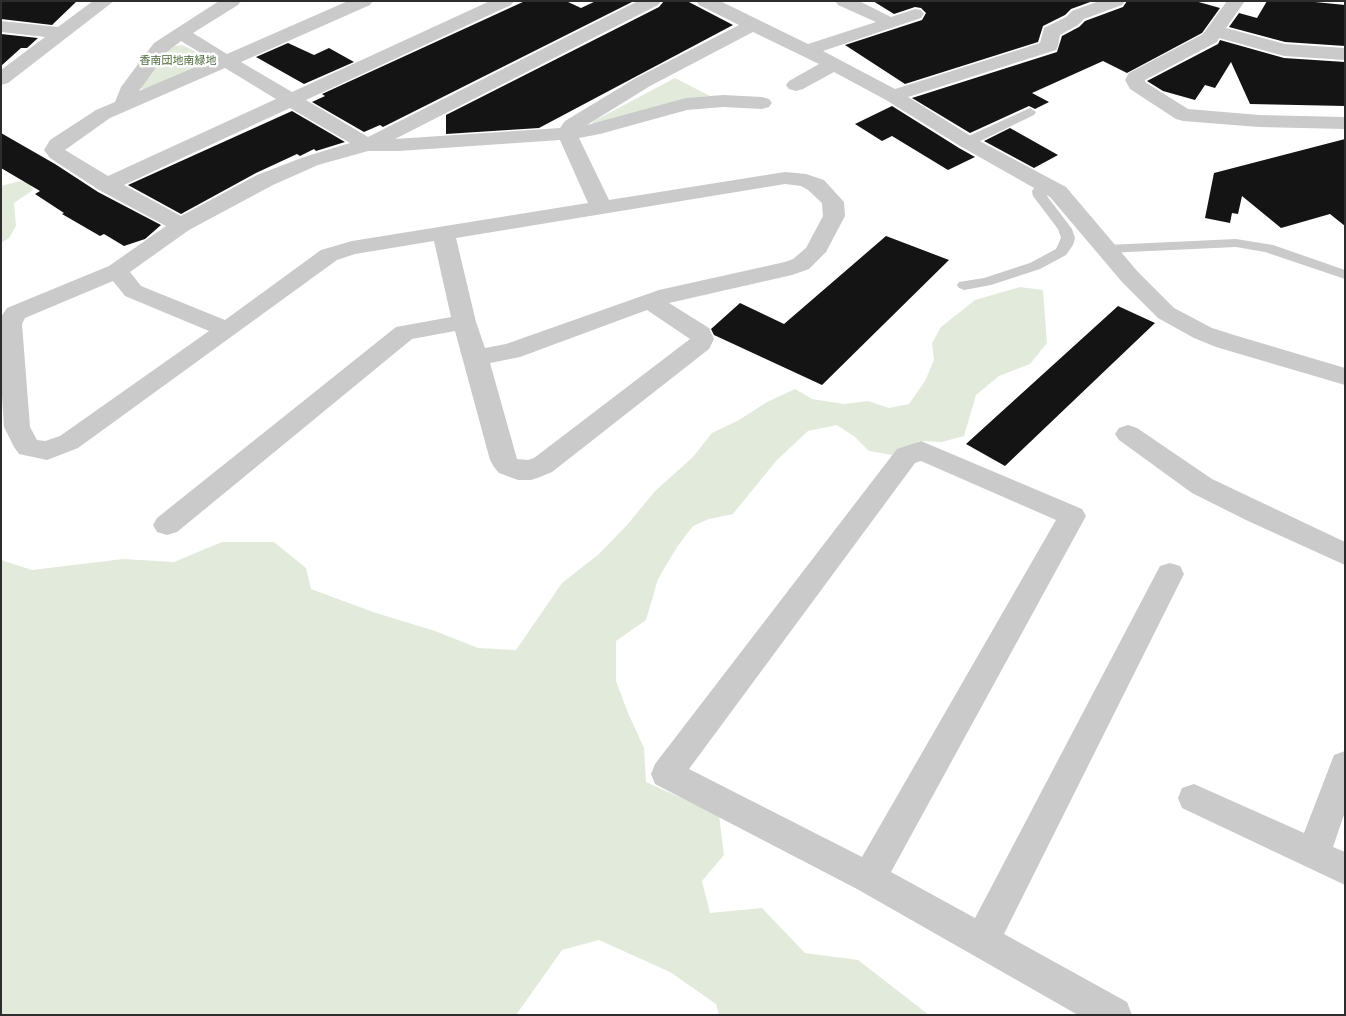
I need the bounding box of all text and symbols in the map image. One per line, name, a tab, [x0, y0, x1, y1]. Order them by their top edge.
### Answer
park label: 香南団地南緑地	[140, 54, 216, 68]

